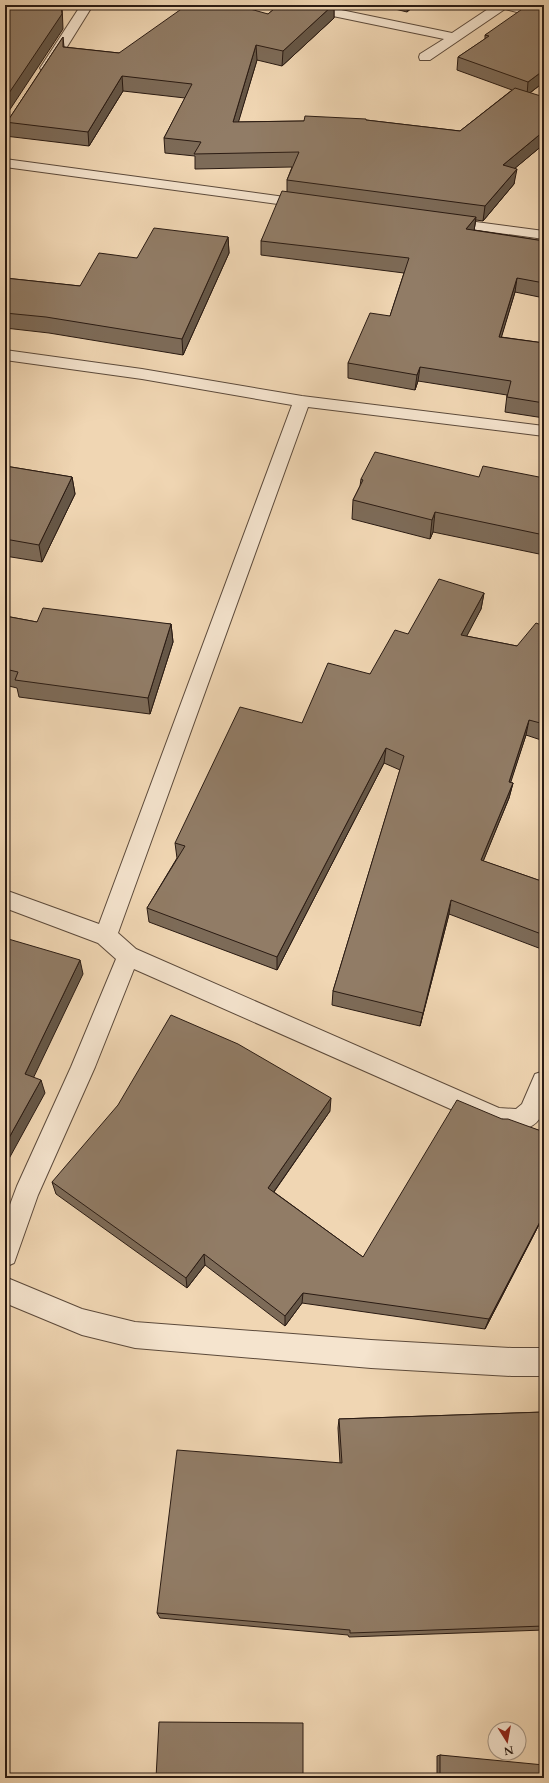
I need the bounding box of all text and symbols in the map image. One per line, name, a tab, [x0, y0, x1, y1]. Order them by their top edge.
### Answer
north arrow	[487, 1721, 527, 1761]
text: N	[502, 1742, 515, 1759]

